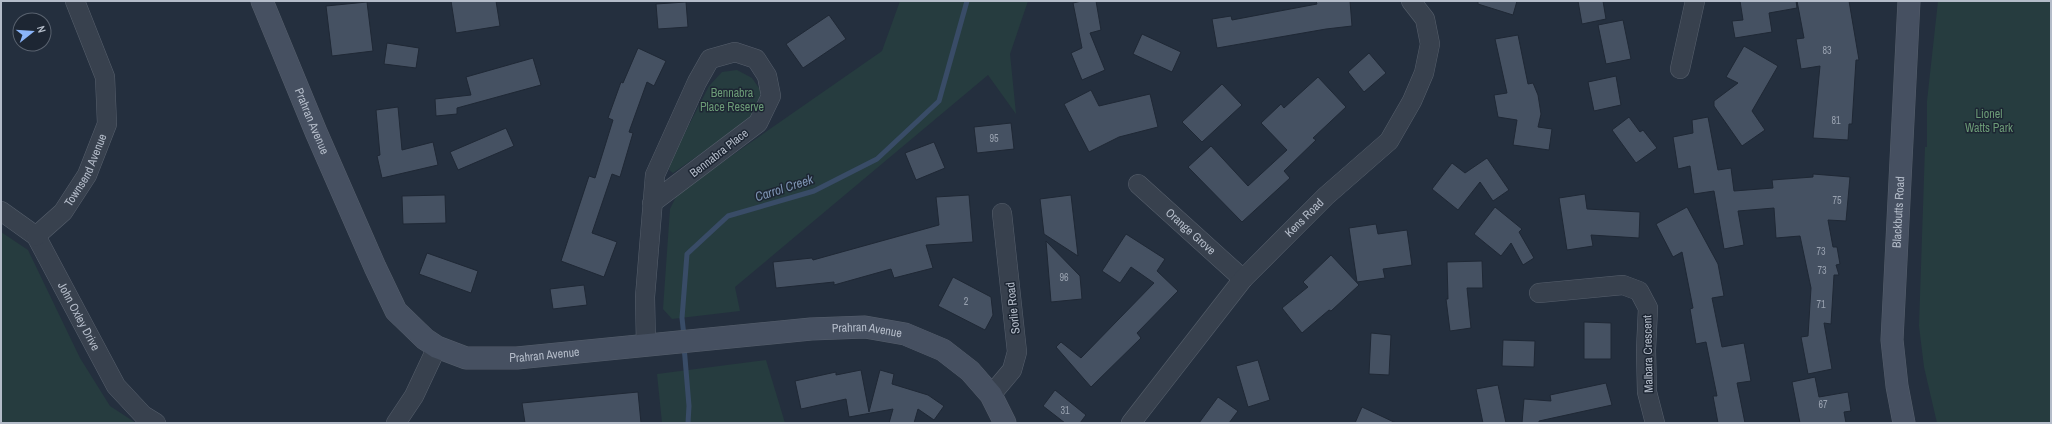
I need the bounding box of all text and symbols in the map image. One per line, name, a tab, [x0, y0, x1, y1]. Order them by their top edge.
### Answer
north arrow	[12, 12, 52, 52]
text: N	[34, 24, 49, 34]
house number: 83	[1822, 44, 1832, 57]
park label: Bennabra Place Reserve	[700, 85, 764, 115]
street label: Prahran Avenue	[291, 86, 333, 157]
park label: Lionel Watts Park	[1965, 106, 2013, 136]
house number: 81	[1831, 114, 1841, 127]
street label: Bennabra Place	[686, 125, 752, 181]
street label: Townsend Avenue	[61, 131, 110, 210]
house number: 95	[989, 132, 999, 145]
water label: Carrol Creek	[753, 170, 816, 205]
street label: Blackbutts Road	[1889, 176, 1908, 248]
house number: 75	[1832, 194, 1842, 207]
street label: Kens Road	[1281, 195, 1327, 241]
street label: Orange Grove	[1162, 205, 1219, 259]
house number: 73	[1816, 245, 1826, 258]
house number: 73	[1817, 264, 1827, 277]
house number: 96	[1059, 271, 1069, 284]
street label: John Oxley Drive	[54, 279, 104, 353]
street label: Sorlie Road	[1002, 281, 1024, 335]
house number: 2	[964, 295, 969, 308]
house number: 71	[1816, 298, 1826, 311]
street label: Malbara Crescent	[1639, 315, 1657, 393]
street label: Prahran Avenue	[831, 319, 903, 341]
street label: Prahran Avenue	[509, 344, 580, 366]
house number: 67	[1818, 398, 1828, 411]
house number: 31	[1060, 404, 1070, 417]

